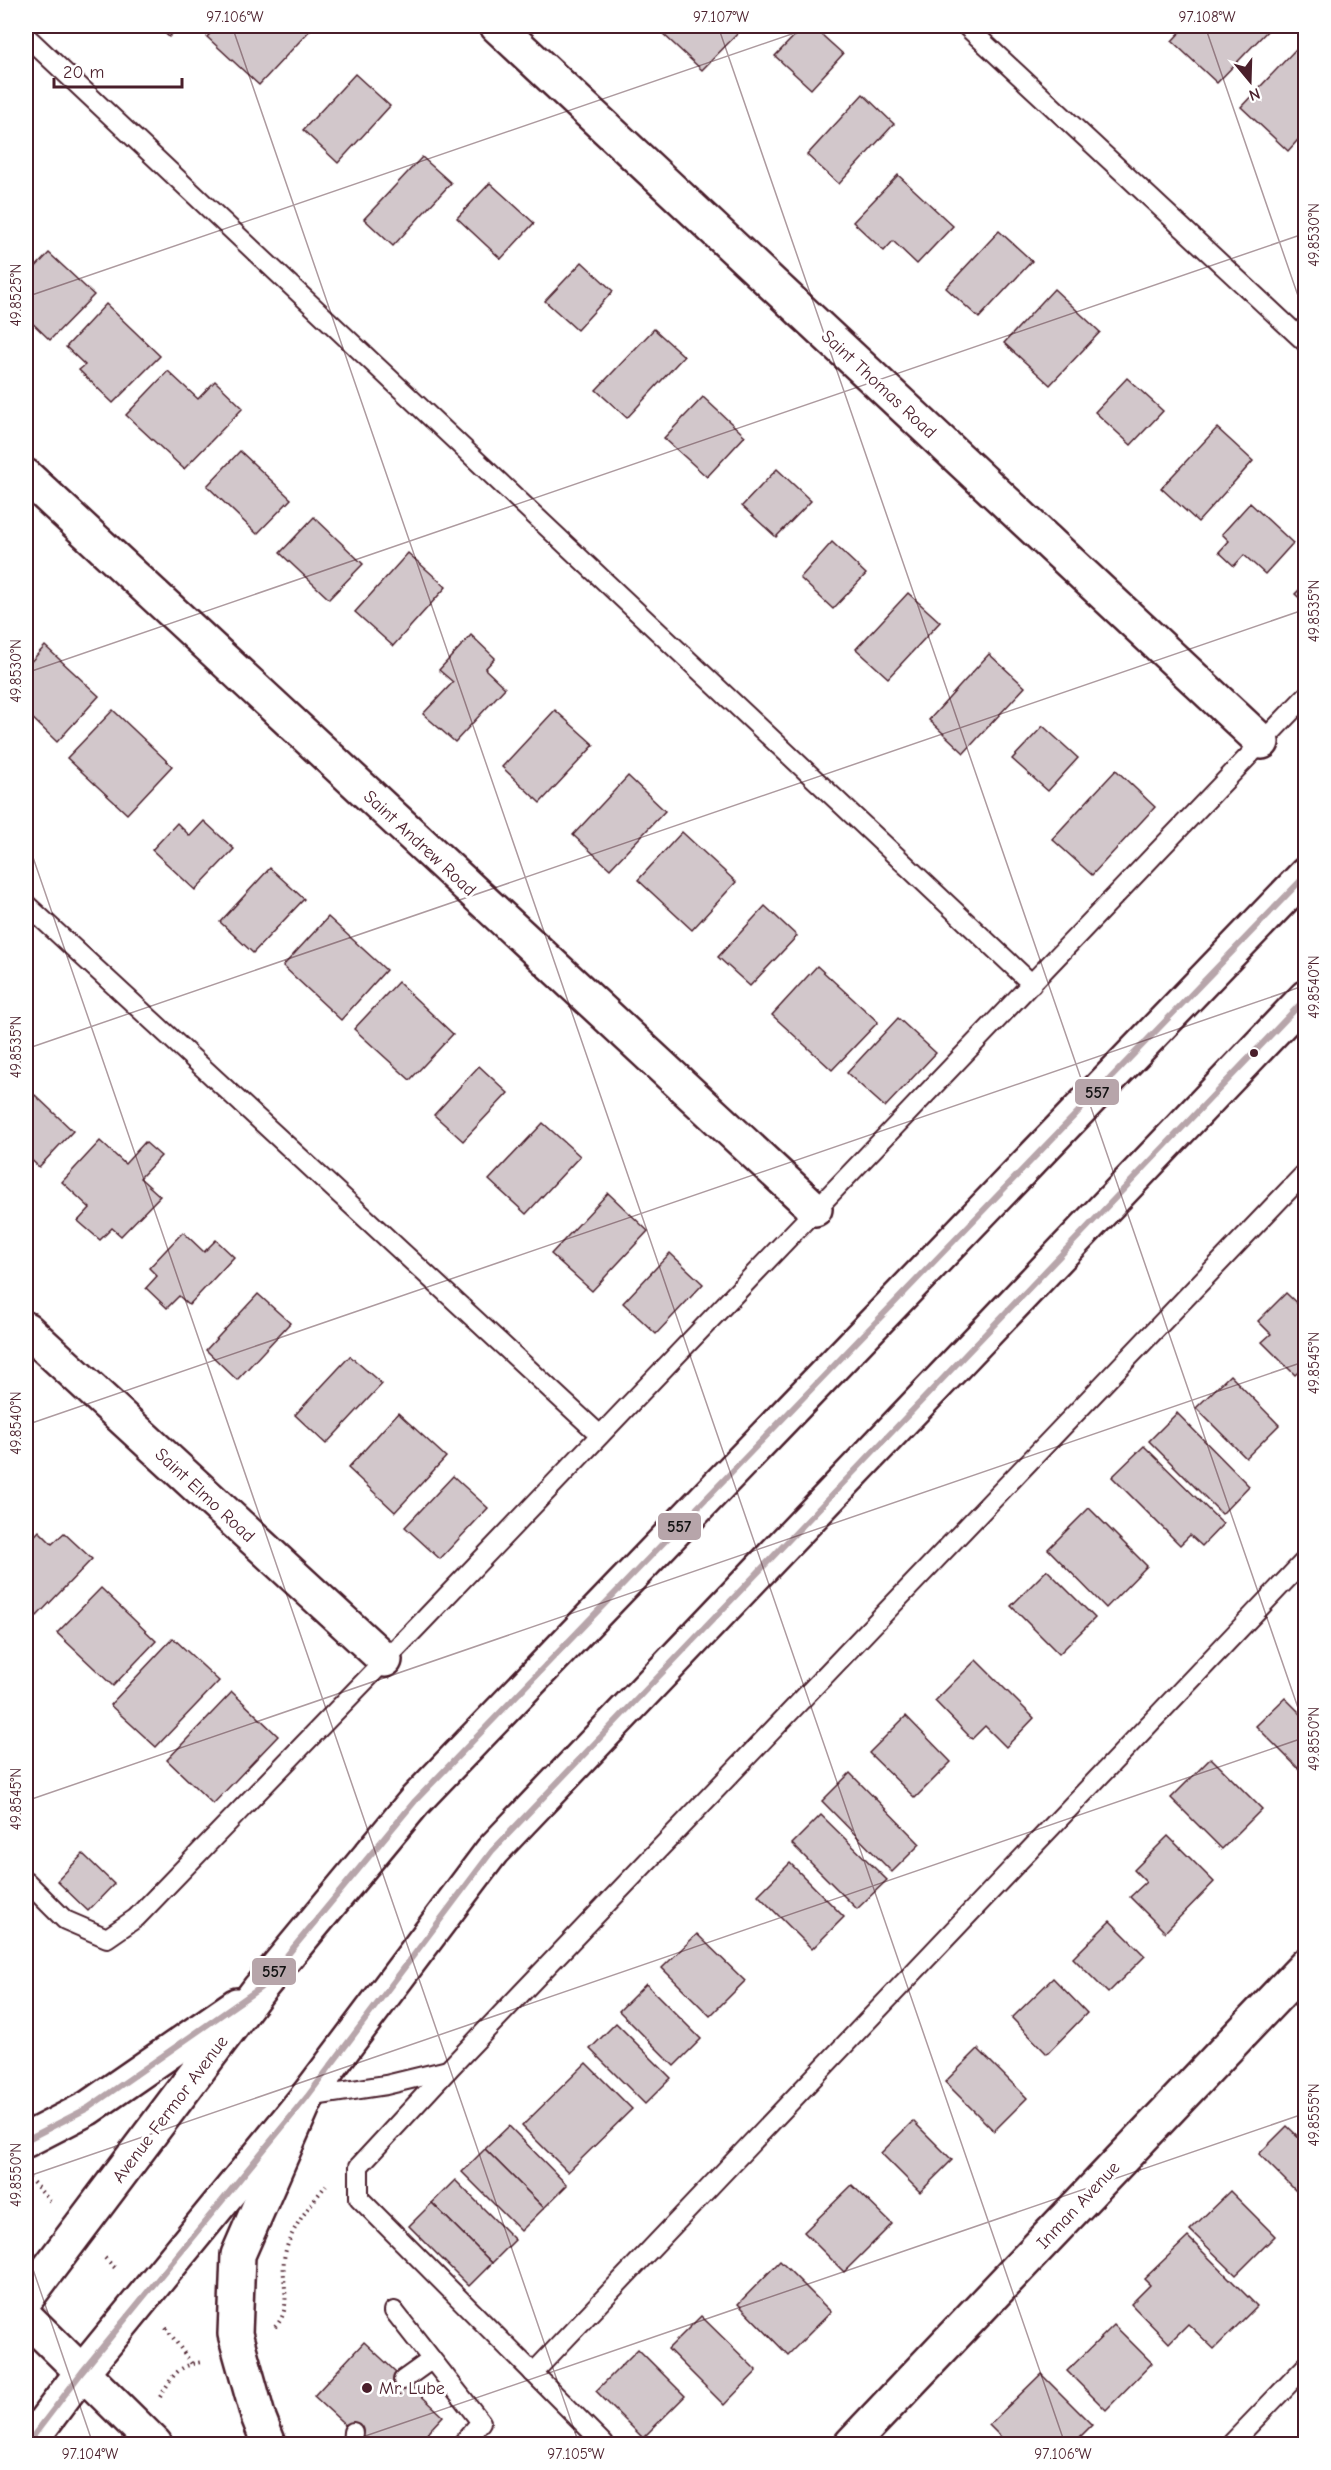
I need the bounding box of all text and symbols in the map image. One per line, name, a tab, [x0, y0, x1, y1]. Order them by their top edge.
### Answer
text: 97.106°W	[206, 8, 264, 26]
text: 97.107°W	[693, 8, 749, 26]
text: 97.108°W	[1179, 8, 1235, 26]
scale bar	[54, 51, 182, 89]
north arrow	[1220, 51, 1280, 111]
text: 20 m	[63, 62, 104, 83]
text: N	[1247, 84, 1262, 104]
text: 49.8530°N	[1305, 203, 1323, 267]
text: 49.8525°N	[7, 264, 25, 326]
street label: Saint Thomas Road	[817, 326, 941, 443]
text: 49.8535°N	[1305, 580, 1323, 642]
text: 49.8530°N	[7, 639, 25, 703]
street label: Saint Andrew Road	[359, 786, 480, 901]
text: 49.8540°N	[1305, 955, 1323, 1019]
text: 49.8535°N	[7, 1016, 25, 1078]
unlabelled marker	[1248, 1047, 1260, 1059]
line badge: 557	[1074, 1078, 1120, 1106]
text: 557	[1085, 1084, 1110, 1102]
text: 49.8545°N	[1305, 1332, 1323, 1394]
text: 49.8540°N	[7, 1391, 25, 1455]
street label: Saint Elmo Road	[151, 1444, 259, 1547]
line badge: 557	[657, 1512, 702, 1541]
text: 557	[667, 1518, 692, 1536]
text: 49.8550°N	[1305, 1707, 1323, 1771]
text: 49.8545°N	[7, 1768, 25, 1830]
line badge: 557	[251, 1957, 297, 1986]
text: 557	[262, 1963, 287, 1981]
street label: Avenue Fermor Avenue	[108, 2032, 233, 2187]
text: 49.8555°N	[1305, 2083, 1323, 2147]
text: 49.8550°N	[7, 2143, 25, 2207]
street label: Inman Avenue	[1033, 2157, 1124, 2253]
place label: Mr. Lube	[379, 2378, 445, 2399]
marker: Mr. Lube	[360, 2381, 374, 2395]
text: 97.104°W	[62, 2445, 118, 2463]
text: 97.105°W	[547, 2445, 605, 2463]
text: 97.106°W	[1034, 2445, 1092, 2463]

